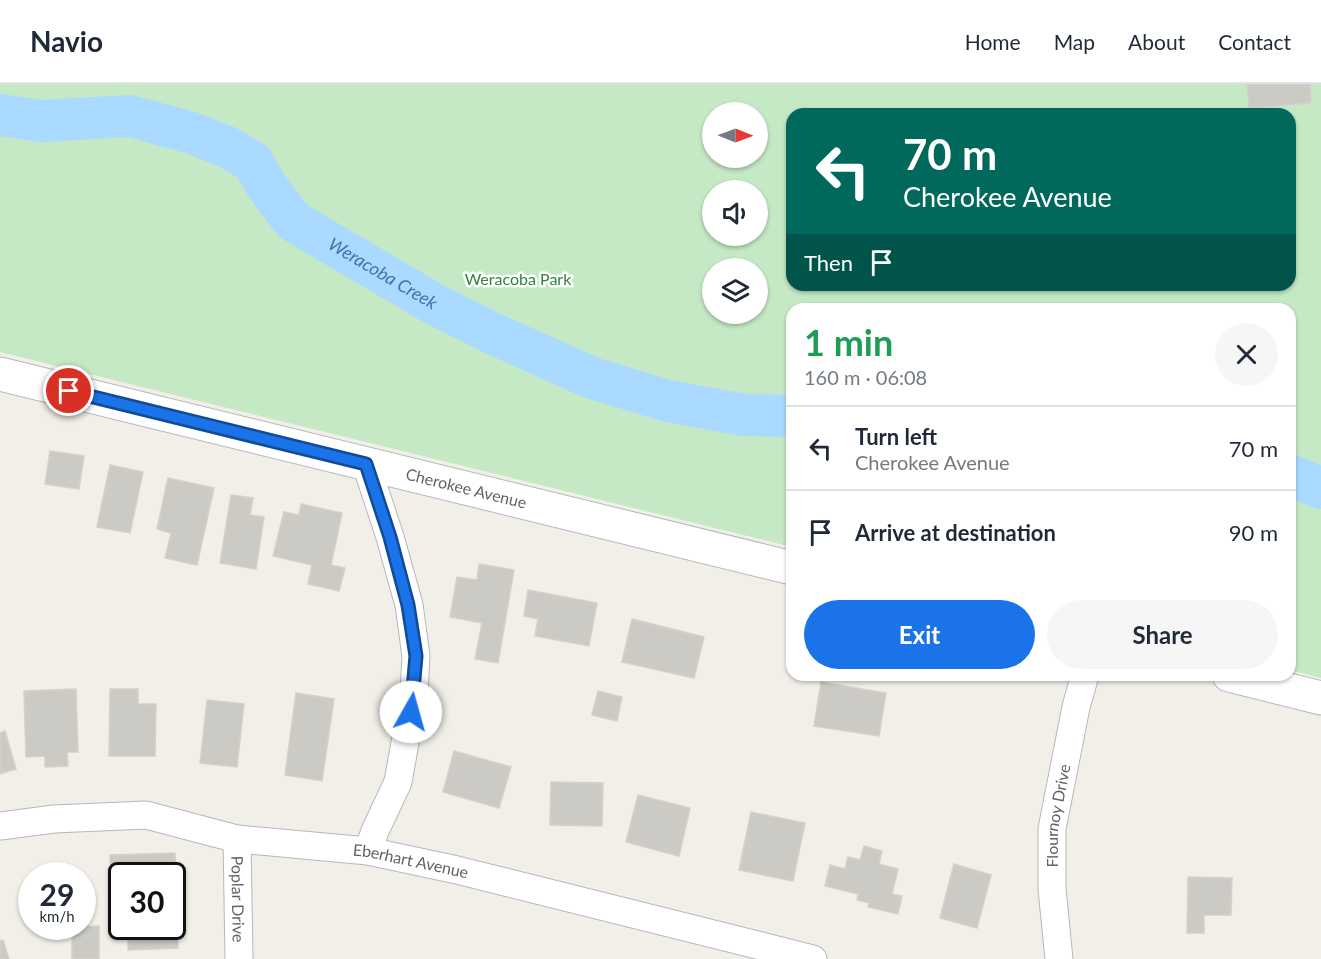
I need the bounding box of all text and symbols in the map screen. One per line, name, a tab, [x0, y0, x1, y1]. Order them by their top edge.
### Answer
text: Navio	[30, 24, 103, 58]
text: Home	[965, 29, 1021, 54]
text: Map	[1054, 29, 1095, 54]
text: About	[1128, 29, 1185, 54]
text: Contact	[1218, 29, 1291, 54]
north arrow	[702, 102, 768, 168]
map controls	[702, 102, 768, 324]
text: 70 m	[903, 129, 997, 179]
icon: left	[804, 132, 882, 210]
button: sound	[702, 180, 768, 246]
text: Cherokee Avenue	[903, 180, 1112, 213]
water label: Weracoba Creek	[325, 232, 442, 314]
icon: arrive	[865, 246, 898, 279]
text: Then	[804, 249, 853, 276]
button: layers	[702, 258, 768, 324]
park label: Weracoba Park	[465, 269, 572, 288]
text: 1 min	[804, 320, 893, 364]
button: close	[1215, 323, 1278, 386]
pin	[43, 365, 94, 416]
text: 160 m · 06:08	[804, 365, 927, 389]
icon: arrive	[52, 374, 85, 407]
text: Turn left	[855, 423, 937, 450]
icon: left	[804, 432, 837, 465]
text: 70 m	[1229, 435, 1278, 462]
text: Cherokee Avenue	[855, 450, 1010, 474]
street label: Cherokee Avenue	[404, 464, 529, 512]
icon: arrive	[804, 516, 837, 549]
text: Arrive at destination	[855, 519, 1056, 546]
text: 90 m	[1229, 519, 1278, 546]
button: Exit	[804, 600, 1035, 669]
button: Share	[1047, 600, 1278, 669]
position arrow	[379, 680, 443, 744]
street label: Flournoy Drive	[1042, 762, 1074, 868]
street label: Eberhart Avenue	[352, 840, 471, 882]
street label: Poplar Drive	[228, 855, 249, 943]
speed limit sign: 30	[108, 862, 186, 940]
text: 29	[40, 876, 74, 912]
text: km/h	[39, 907, 75, 925]

